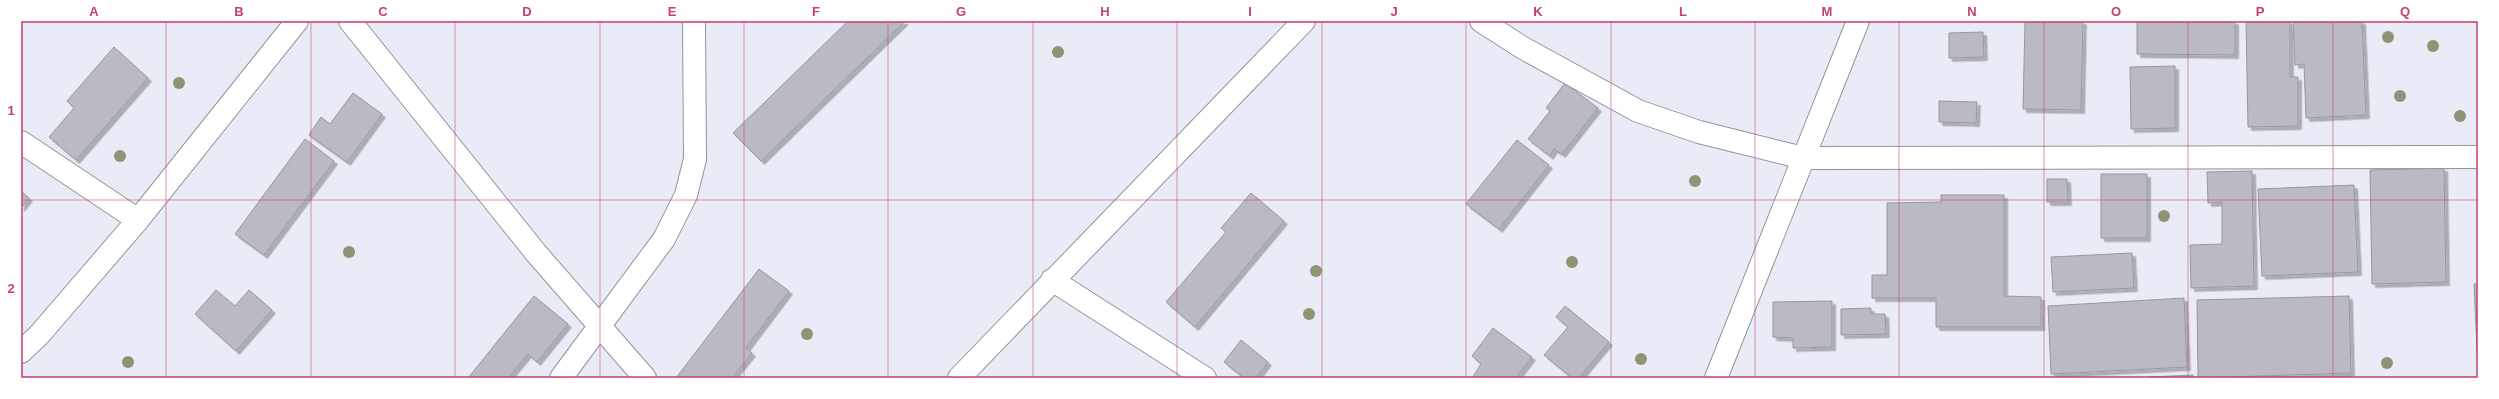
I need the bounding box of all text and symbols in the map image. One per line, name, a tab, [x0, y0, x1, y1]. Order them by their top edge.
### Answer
text: A	[89, 4, 99, 19]
text: B	[234, 4, 244, 19]
text: C	[378, 4, 388, 19]
text: D	[522, 4, 532, 19]
text: E	[668, 4, 677, 19]
text: F	[812, 4, 820, 19]
text: G	[956, 4, 966, 19]
text: H	[1100, 4, 1110, 19]
text: I	[1248, 4, 1252, 19]
text: J	[1390, 4, 1398, 19]
text: K	[1533, 4, 1543, 19]
text: L	[1679, 4, 1687, 19]
text: M	[1822, 4, 1832, 19]
text: N	[1967, 4, 1977, 19]
text: O	[2111, 4, 2121, 19]
text: P	[2256, 4, 2265, 19]
text: Q	[2400, 4, 2410, 19]
text: 1	[7, 103, 15, 118]
text: 2	[7, 281, 15, 296]

